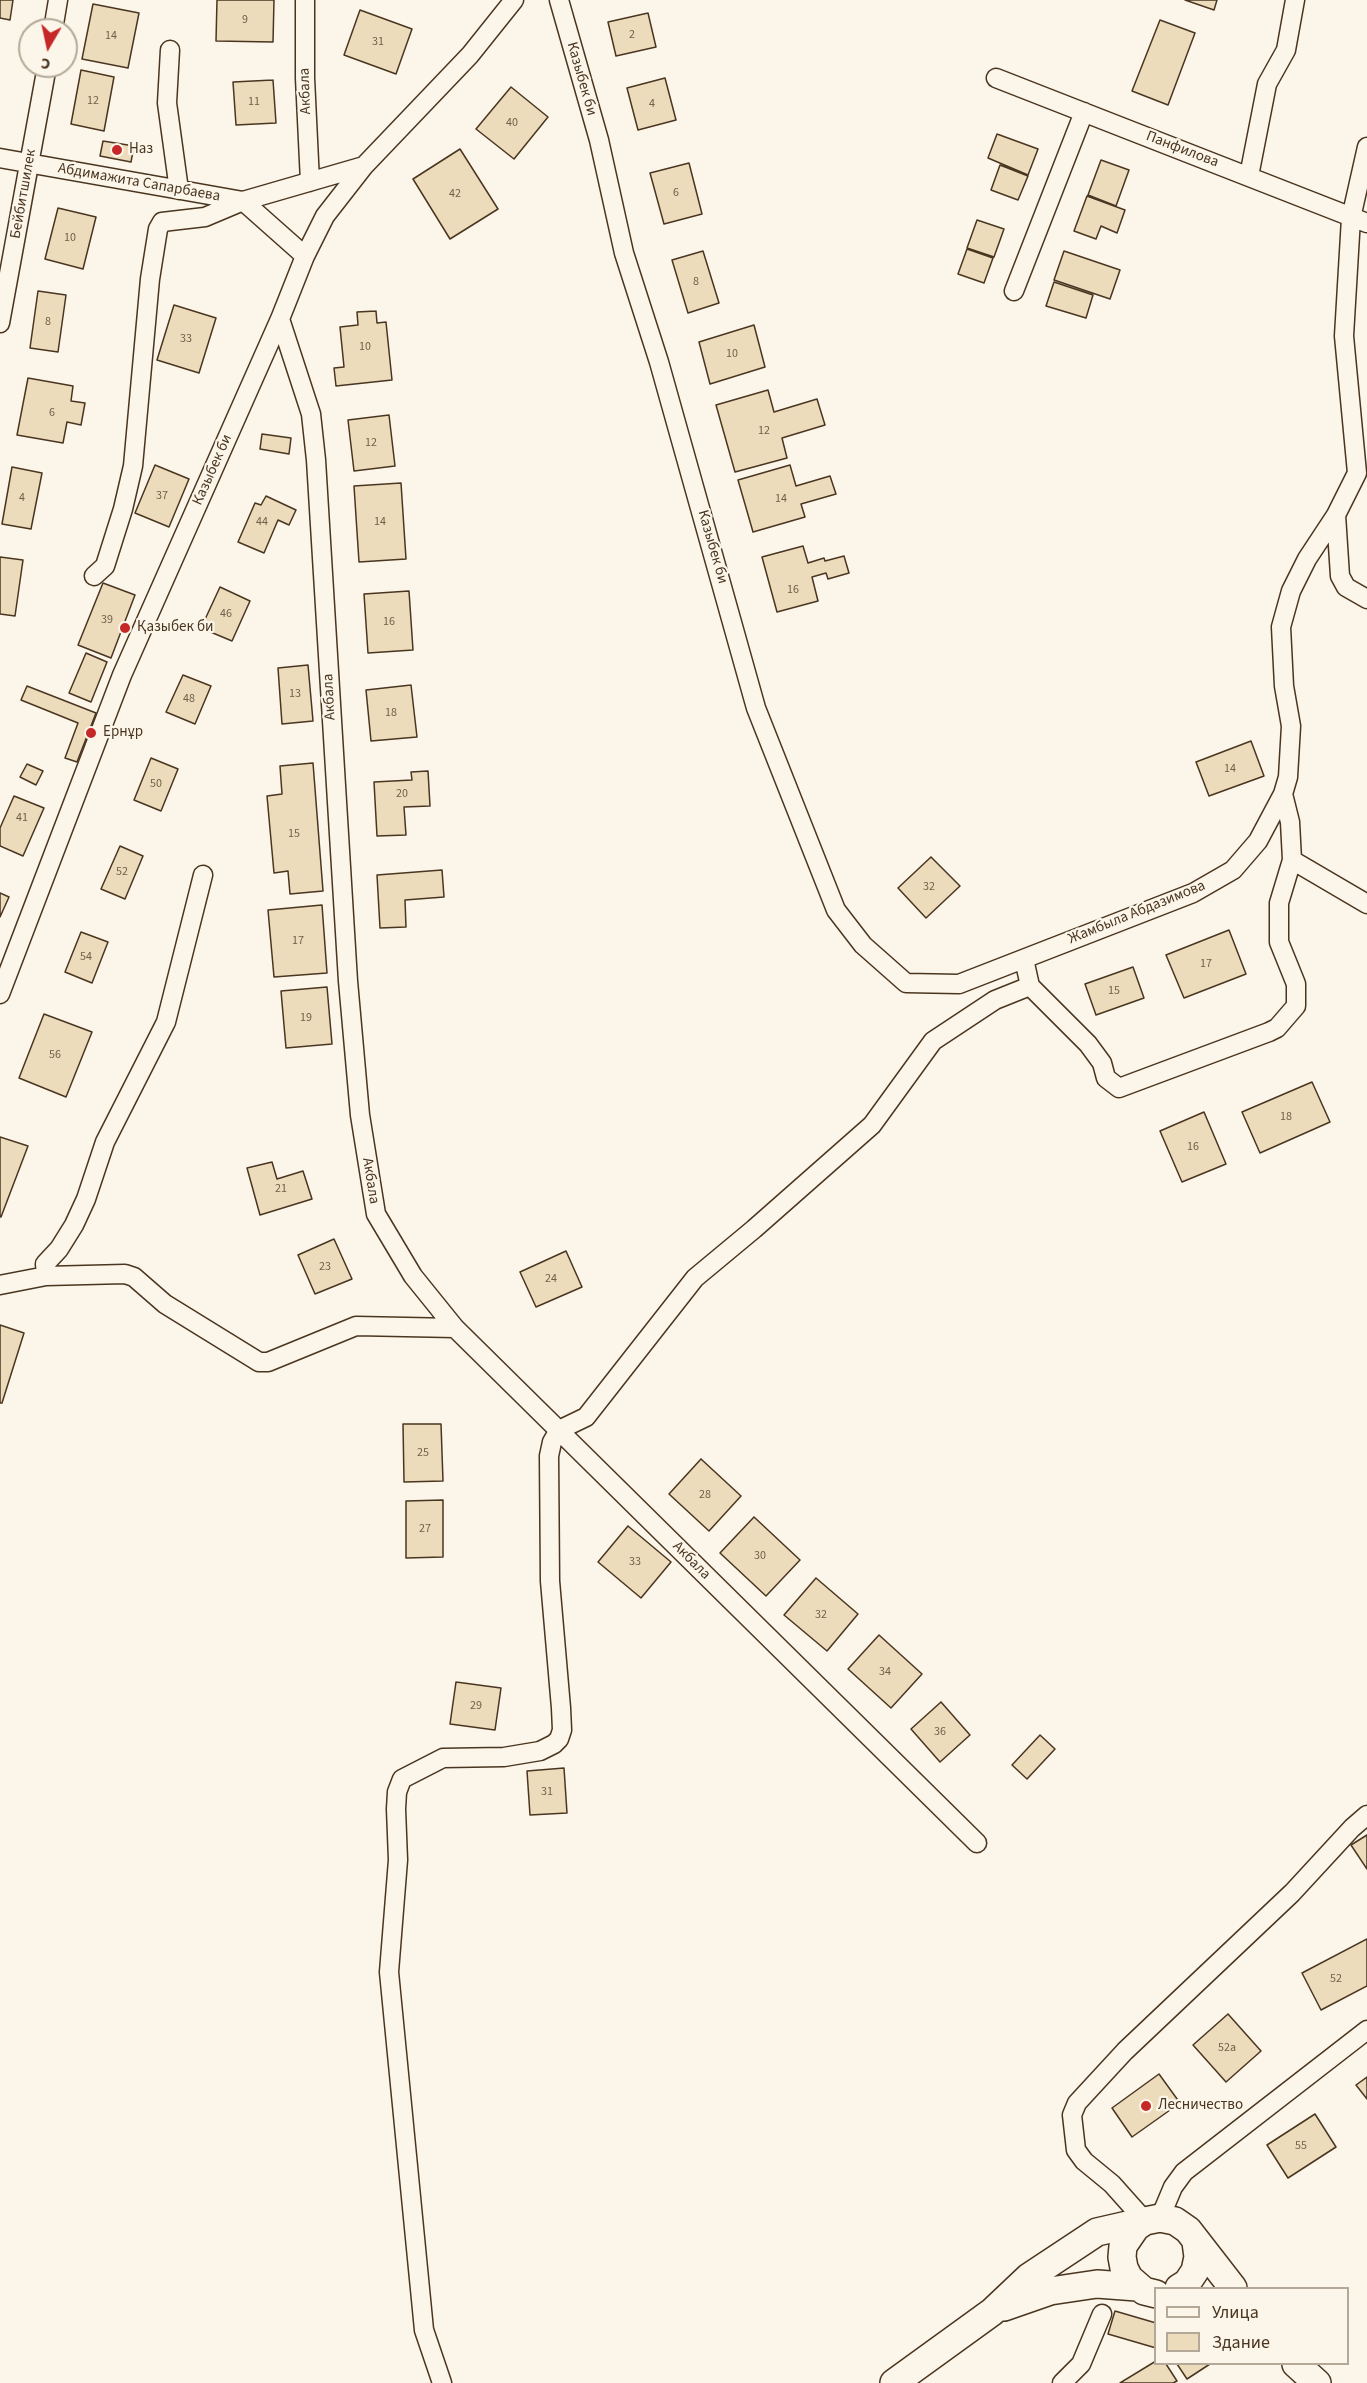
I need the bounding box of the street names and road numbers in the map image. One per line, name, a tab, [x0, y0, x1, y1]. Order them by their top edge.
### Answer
street label: Казыбек би	[562, 40, 600, 118]
street label: Акбала	[296, 67, 316, 115]
street label: Панфилова	[1143, 128, 1221, 172]
street label: Бейбитшилек	[7, 148, 41, 240]
street label: Абдимажита Сапарбаева	[57, 160, 221, 206]
street label: Казыбек би	[189, 432, 237, 508]
street label: Казыбек би	[693, 508, 731, 586]
street label: Акбала	[320, 673, 340, 721]
street label: Жамбыла Абдазимова	[1066, 877, 1208, 949]
street label: Акбала	[357, 1157, 383, 1205]
street label: Акбала	[668, 1538, 714, 1584]

